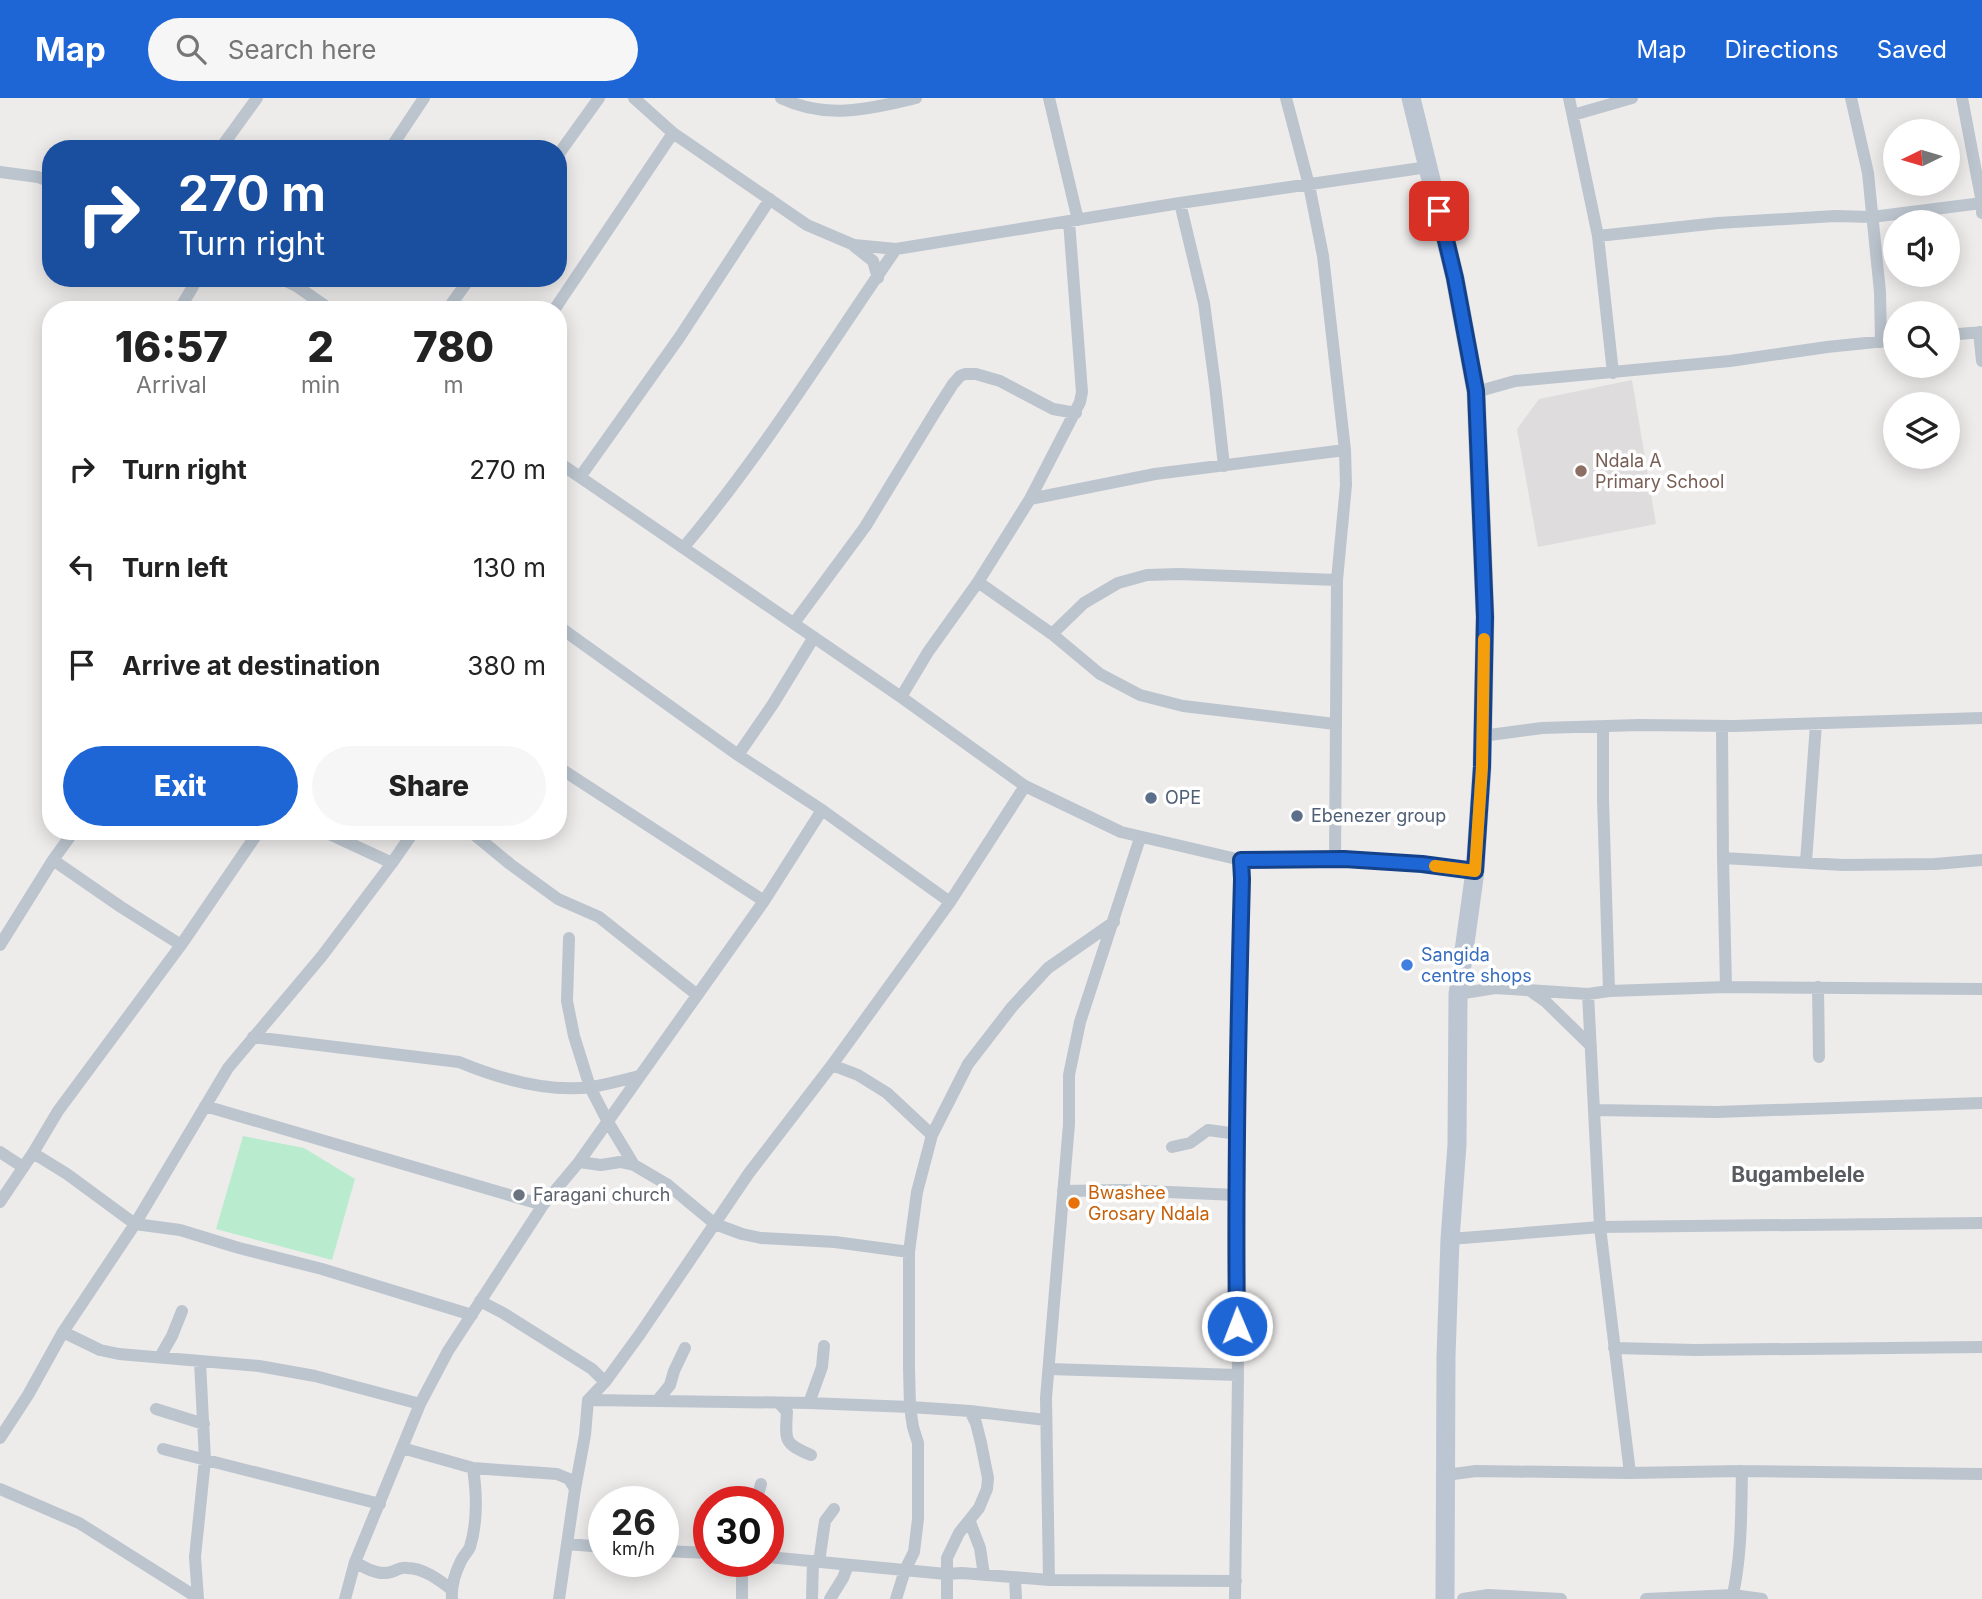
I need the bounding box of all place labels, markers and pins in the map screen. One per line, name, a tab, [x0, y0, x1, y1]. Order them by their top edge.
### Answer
pin	[1409, 181, 1469, 241]
place label: Ndala A Primary School	[1595, 450, 1724, 492]
marker: Ndala A Primary School	[1573, 463, 1589, 479]
place label: OPE	[1165, 787, 1201, 808]
marker: OPE	[1143, 790, 1159, 806]
place label: Ebenezer group	[1311, 805, 1446, 826]
marker: Ebenezer group	[1289, 808, 1305, 824]
place label: Sangida centre shops	[1421, 944, 1532, 986]
marker: Sangida centre shops	[1399, 957, 1415, 973]
place label: Bwashee Grosary Ndala	[1088, 1182, 1210, 1224]
place label: Faragani church	[533, 1184, 670, 1205]
marker: Faragani church	[511, 1187, 527, 1203]
marker: Bwashee Grosary Ndala	[1066, 1195, 1082, 1211]

